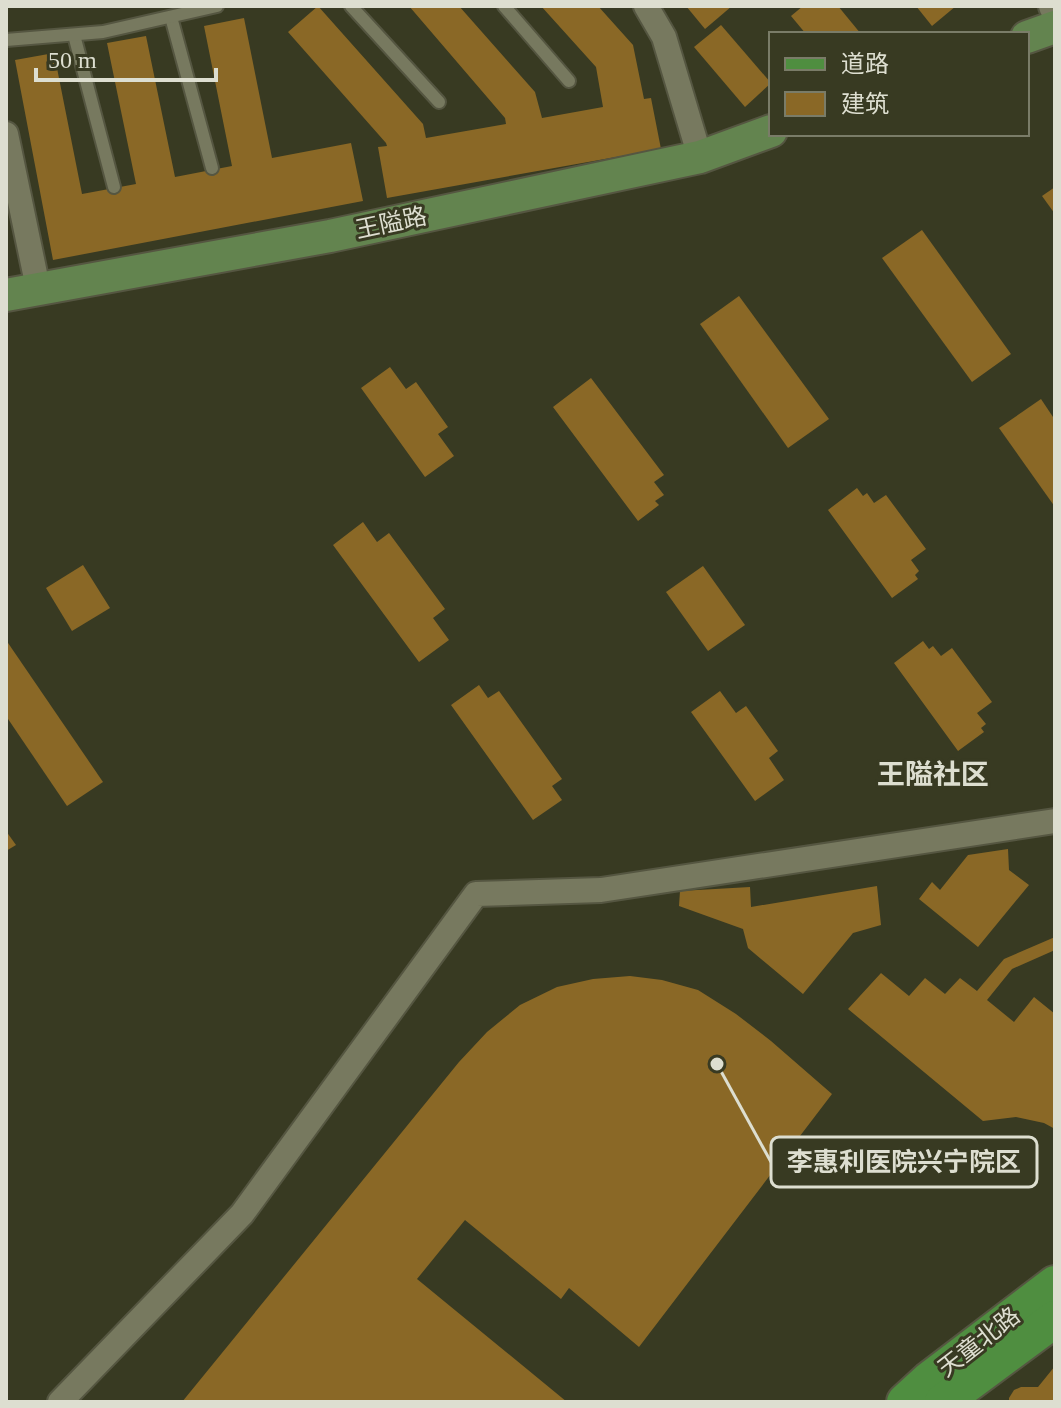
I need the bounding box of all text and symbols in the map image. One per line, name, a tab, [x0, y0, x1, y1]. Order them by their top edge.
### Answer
scale bar	[36, 32, 216, 82]
legend	[769, 32, 1029, 136]
text: 50 m	[48, 47, 97, 73]
text: 道路	[841, 51, 889, 77]
text: 建筑	[841, 91, 889, 117]
street label: 王隘路	[353, 203, 429, 243]
district label: 王隘社区	[877, 759, 989, 790]
callout: 李惠利医院兴宁院区	[771, 1137, 1037, 1187]
text: 李惠利医院兴宁院区	[787, 1148, 1021, 1177]
street label: 天童北路	[933, 1302, 1025, 1382]

